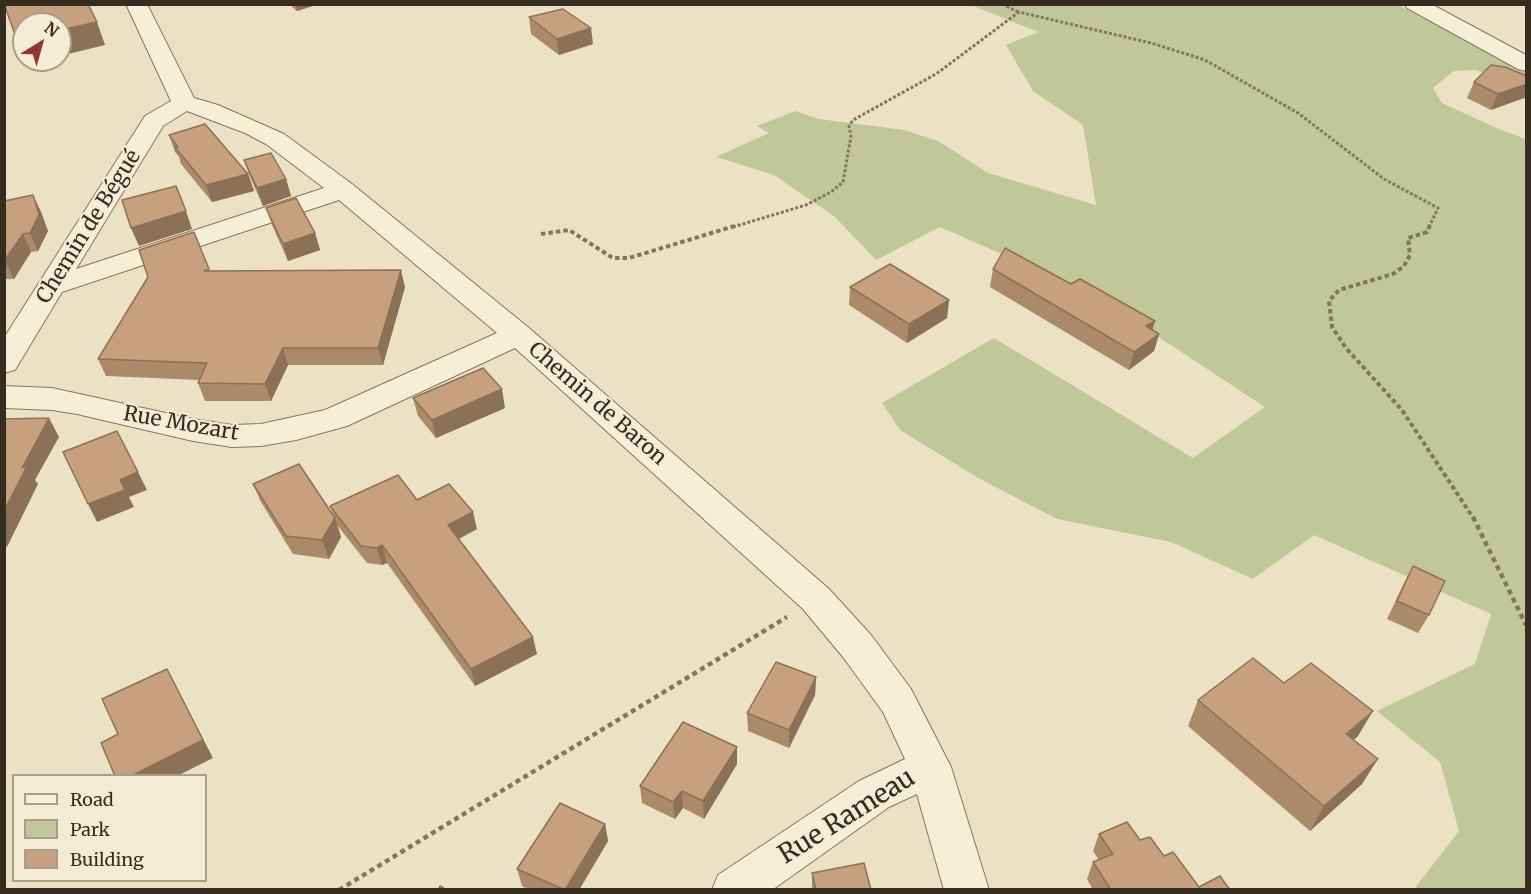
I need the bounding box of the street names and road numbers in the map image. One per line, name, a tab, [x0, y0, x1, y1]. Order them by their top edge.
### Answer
street label: Chemin de Bégué	[32, 146, 146, 308]
street label: Chemin de Baron	[523, 337, 671, 471]
street label: Rue Mozart	[121, 401, 241, 447]
street label: Rue Rameau	[773, 763, 921, 871]

